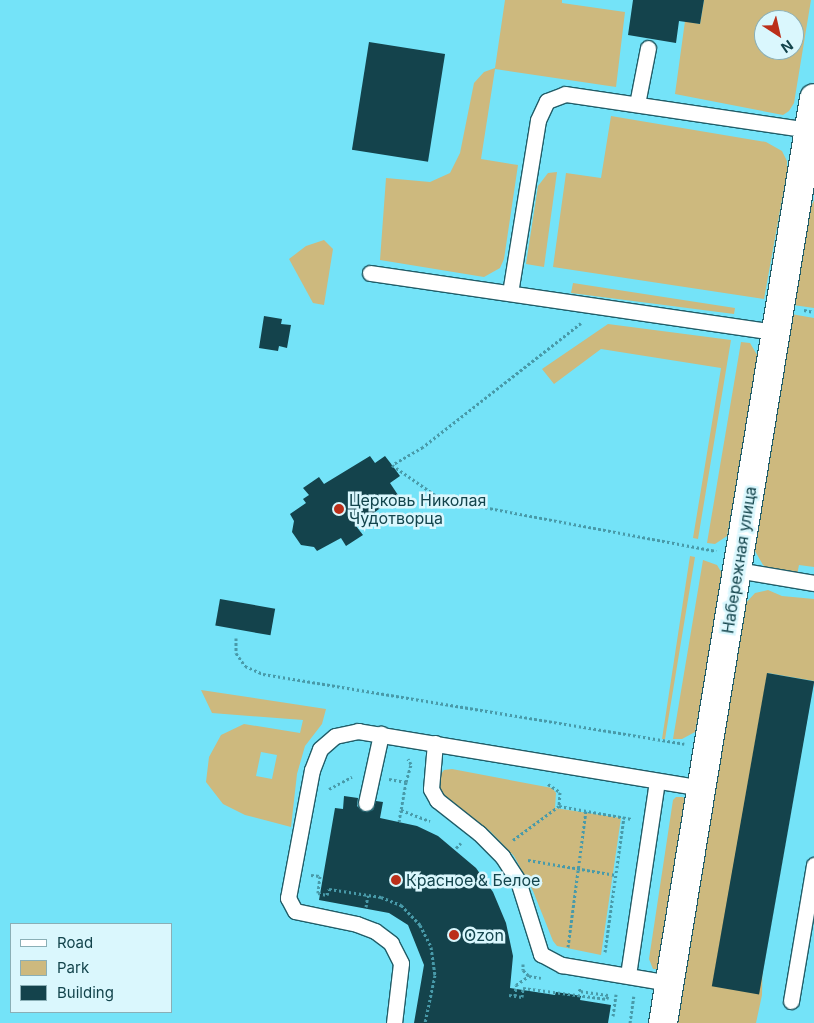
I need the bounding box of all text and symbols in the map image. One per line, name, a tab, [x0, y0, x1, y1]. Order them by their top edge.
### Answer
north arrow	[754, 10, 804, 60]
text: N	[778, 37, 797, 57]
street label: Набережная улица	[718, 485, 760, 635]
place label: Церковь Николая Чудотворца	[349, 490, 486, 528]
marker: Церковь Николая Чудотворца	[333, 503, 345, 515]
place label: Красное & Белое	[406, 870, 540, 890]
marker: Красное & Белое	[390, 874, 402, 886]
legend	[10, 923, 172, 1013]
place label: Ozon	[464, 925, 504, 945]
marker: Ozon	[448, 929, 460, 941]
text: Road	[57, 933, 93, 952]
text: Park	[57, 958, 89, 977]
text: Building	[57, 983, 114, 1002]

